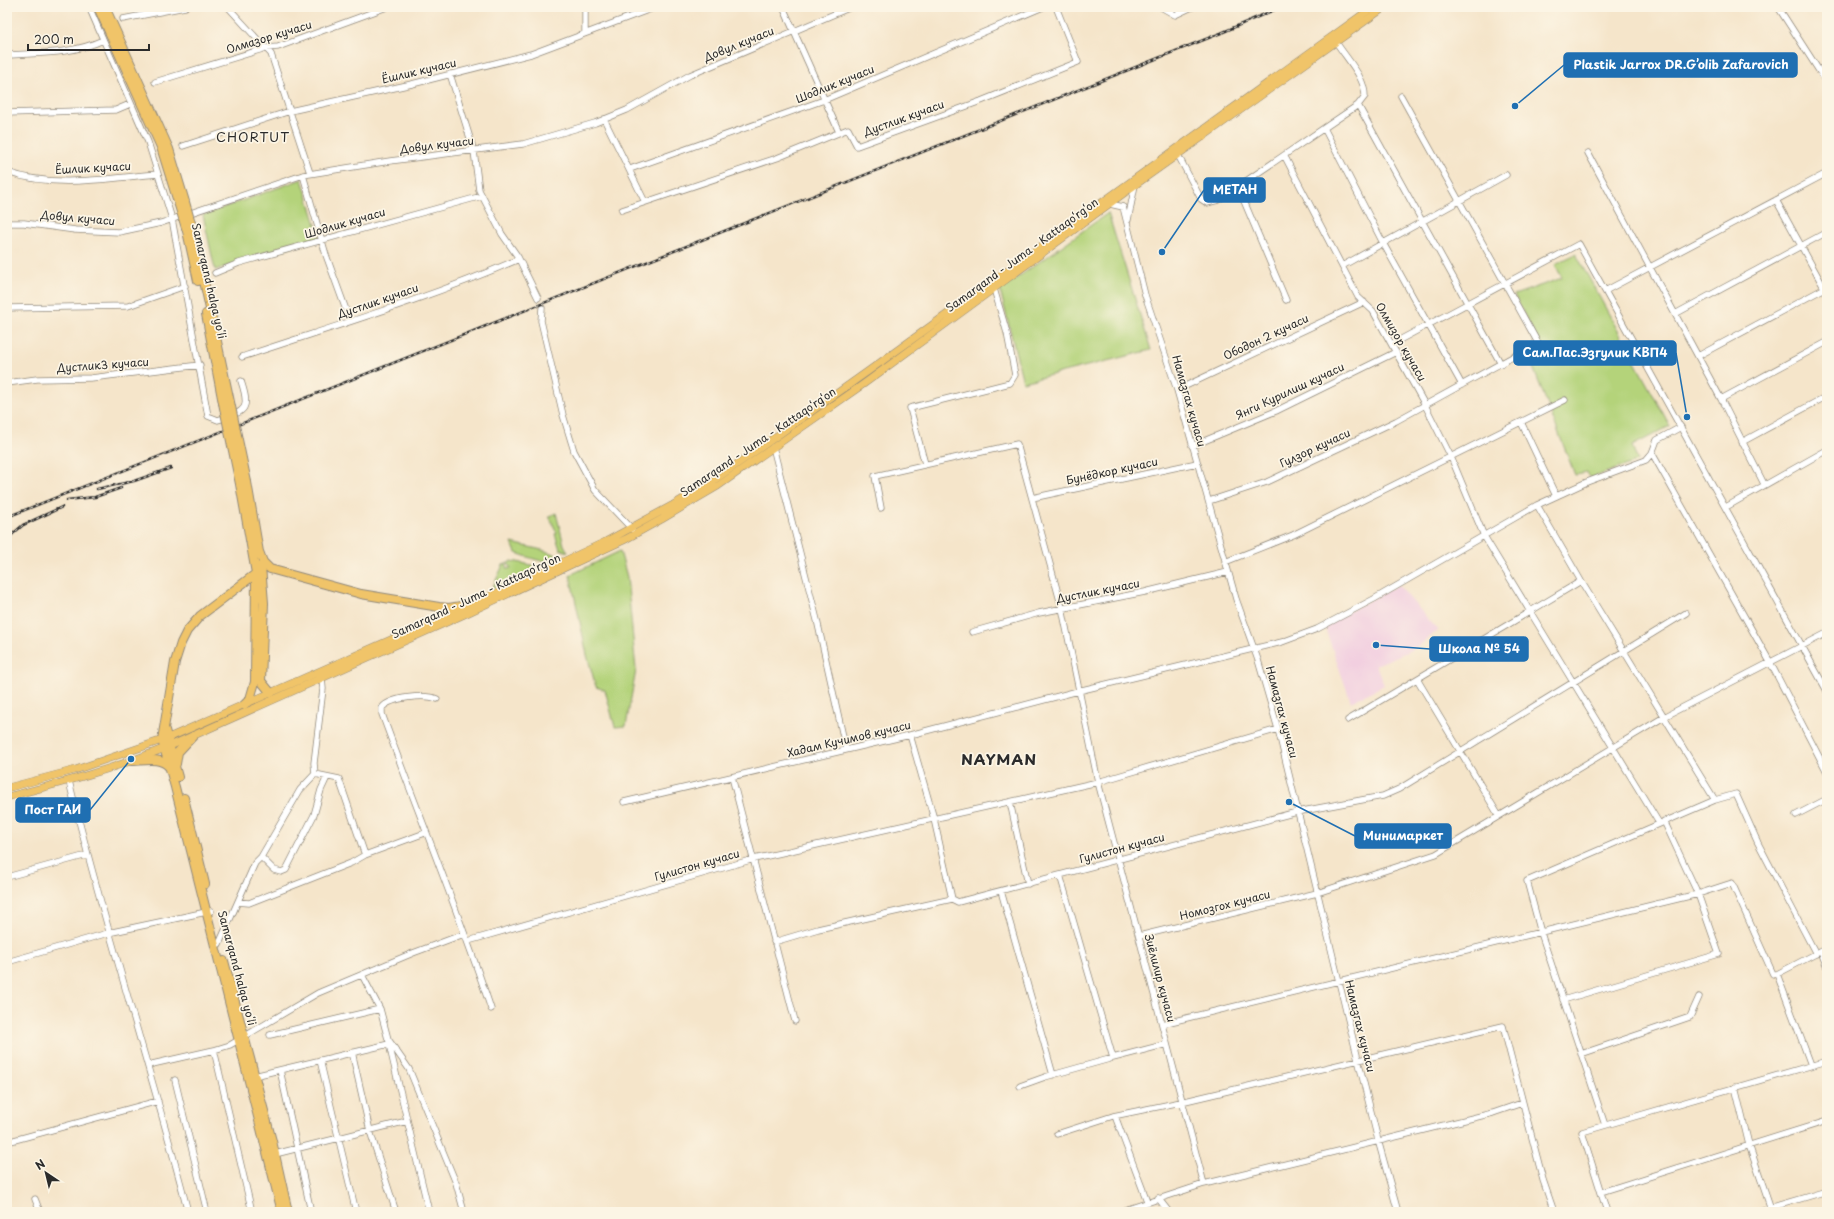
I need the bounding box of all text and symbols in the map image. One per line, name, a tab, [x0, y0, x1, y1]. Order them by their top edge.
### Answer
street label: Олмазор кучаси	[224, 15, 314, 58]
street label: Довул кучаси	[700, 22, 776, 66]
scale bar	[28, 26, 149, 52]
text: 200 m	[34, 30, 74, 48]
callout: Plastik Jarrox DR.G’olib Zafarovich	[1564, 53, 1797, 77]
street label: Ёшлик кучаси	[380, 54, 458, 87]
text: Plastik Jarrox DR.G’olib Zafarovich	[1573, 55, 1789, 73]
street label: Шодлик кучаси	[793, 60, 877, 107]
street label: Дустлик кучаси	[860, 95, 947, 140]
district label: CHORTUT	[216, 127, 290, 146]
street label: Довул кучаси	[398, 132, 475, 158]
street label: Ёшлик кучаси	[54, 157, 131, 178]
callout: МЕТАН	[1204, 178, 1265, 202]
text: МЕТАН	[1213, 180, 1257, 198]
street label: Samarqand - Juma - Kattaqo‘rg‘on	[942, 193, 1101, 316]
street label: Шодлик кучаси	[302, 203, 387, 242]
street label: Довул кучаси	[39, 206, 116, 229]
street label: Samarqand halqa yoʻli	[188, 221, 231, 340]
street label: Дустлик кучаси	[334, 279, 421, 323]
street label: Олмизор кучаси	[1372, 299, 1431, 384]
street label: Ободон 2 кучаси	[1220, 309, 1311, 364]
callout: Сам.Пас.Эзгулик КВП4	[1514, 341, 1676, 365]
text: Сам.Пас.Эзгулик КВП4	[1523, 343, 1667, 361]
street label: Дустлик3 кучаси	[55, 353, 150, 376]
street label: Намазгах кучаси	[1168, 353, 1211, 449]
street label: Янги Курилиш кучаси	[1233, 358, 1347, 423]
street label: Samarqand - Juma - Kattaqo‘rg‘on	[676, 383, 839, 500]
street label: Гулзор кучаси	[1277, 424, 1353, 471]
street label: Бунёдкор кучаси	[1064, 452, 1159, 489]
street label: Samarqand - Juma - Kattaqo‘rg‘on	[388, 549, 563, 642]
street label: Дустлик кучаси	[1054, 574, 1141, 607]
callout: Школа № 54	[1430, 637, 1528, 661]
text: Школа № 54	[1438, 639, 1520, 657]
street label: Намазгах кучаси	[1262, 664, 1303, 760]
street label: Хадам Кучимов кучаси	[785, 716, 913, 761]
district label: NAYMAN	[961, 747, 1037, 770]
callout: Пост ГАИ	[16, 798, 90, 822]
text: Пост ГАИ	[25, 800, 81, 818]
callout: Минимаркет	[1355, 824, 1451, 848]
text: Минимаркет	[1363, 826, 1444, 844]
street label: Гулистон кучаси	[1077, 828, 1167, 867]
street label: Гулистон кучаси	[652, 844, 741, 885]
street label: Номозгох кучаси	[1178, 885, 1272, 924]
street label: Samarqand halqa yoʻli	[214, 909, 261, 1027]
street label: Зиёлилир кучаси	[1141, 932, 1180, 1024]
street label: Намазгах кучаси	[1341, 978, 1380, 1074]
north arrow	[26, 1153, 66, 1193]
text: N	[32, 1155, 49, 1174]

